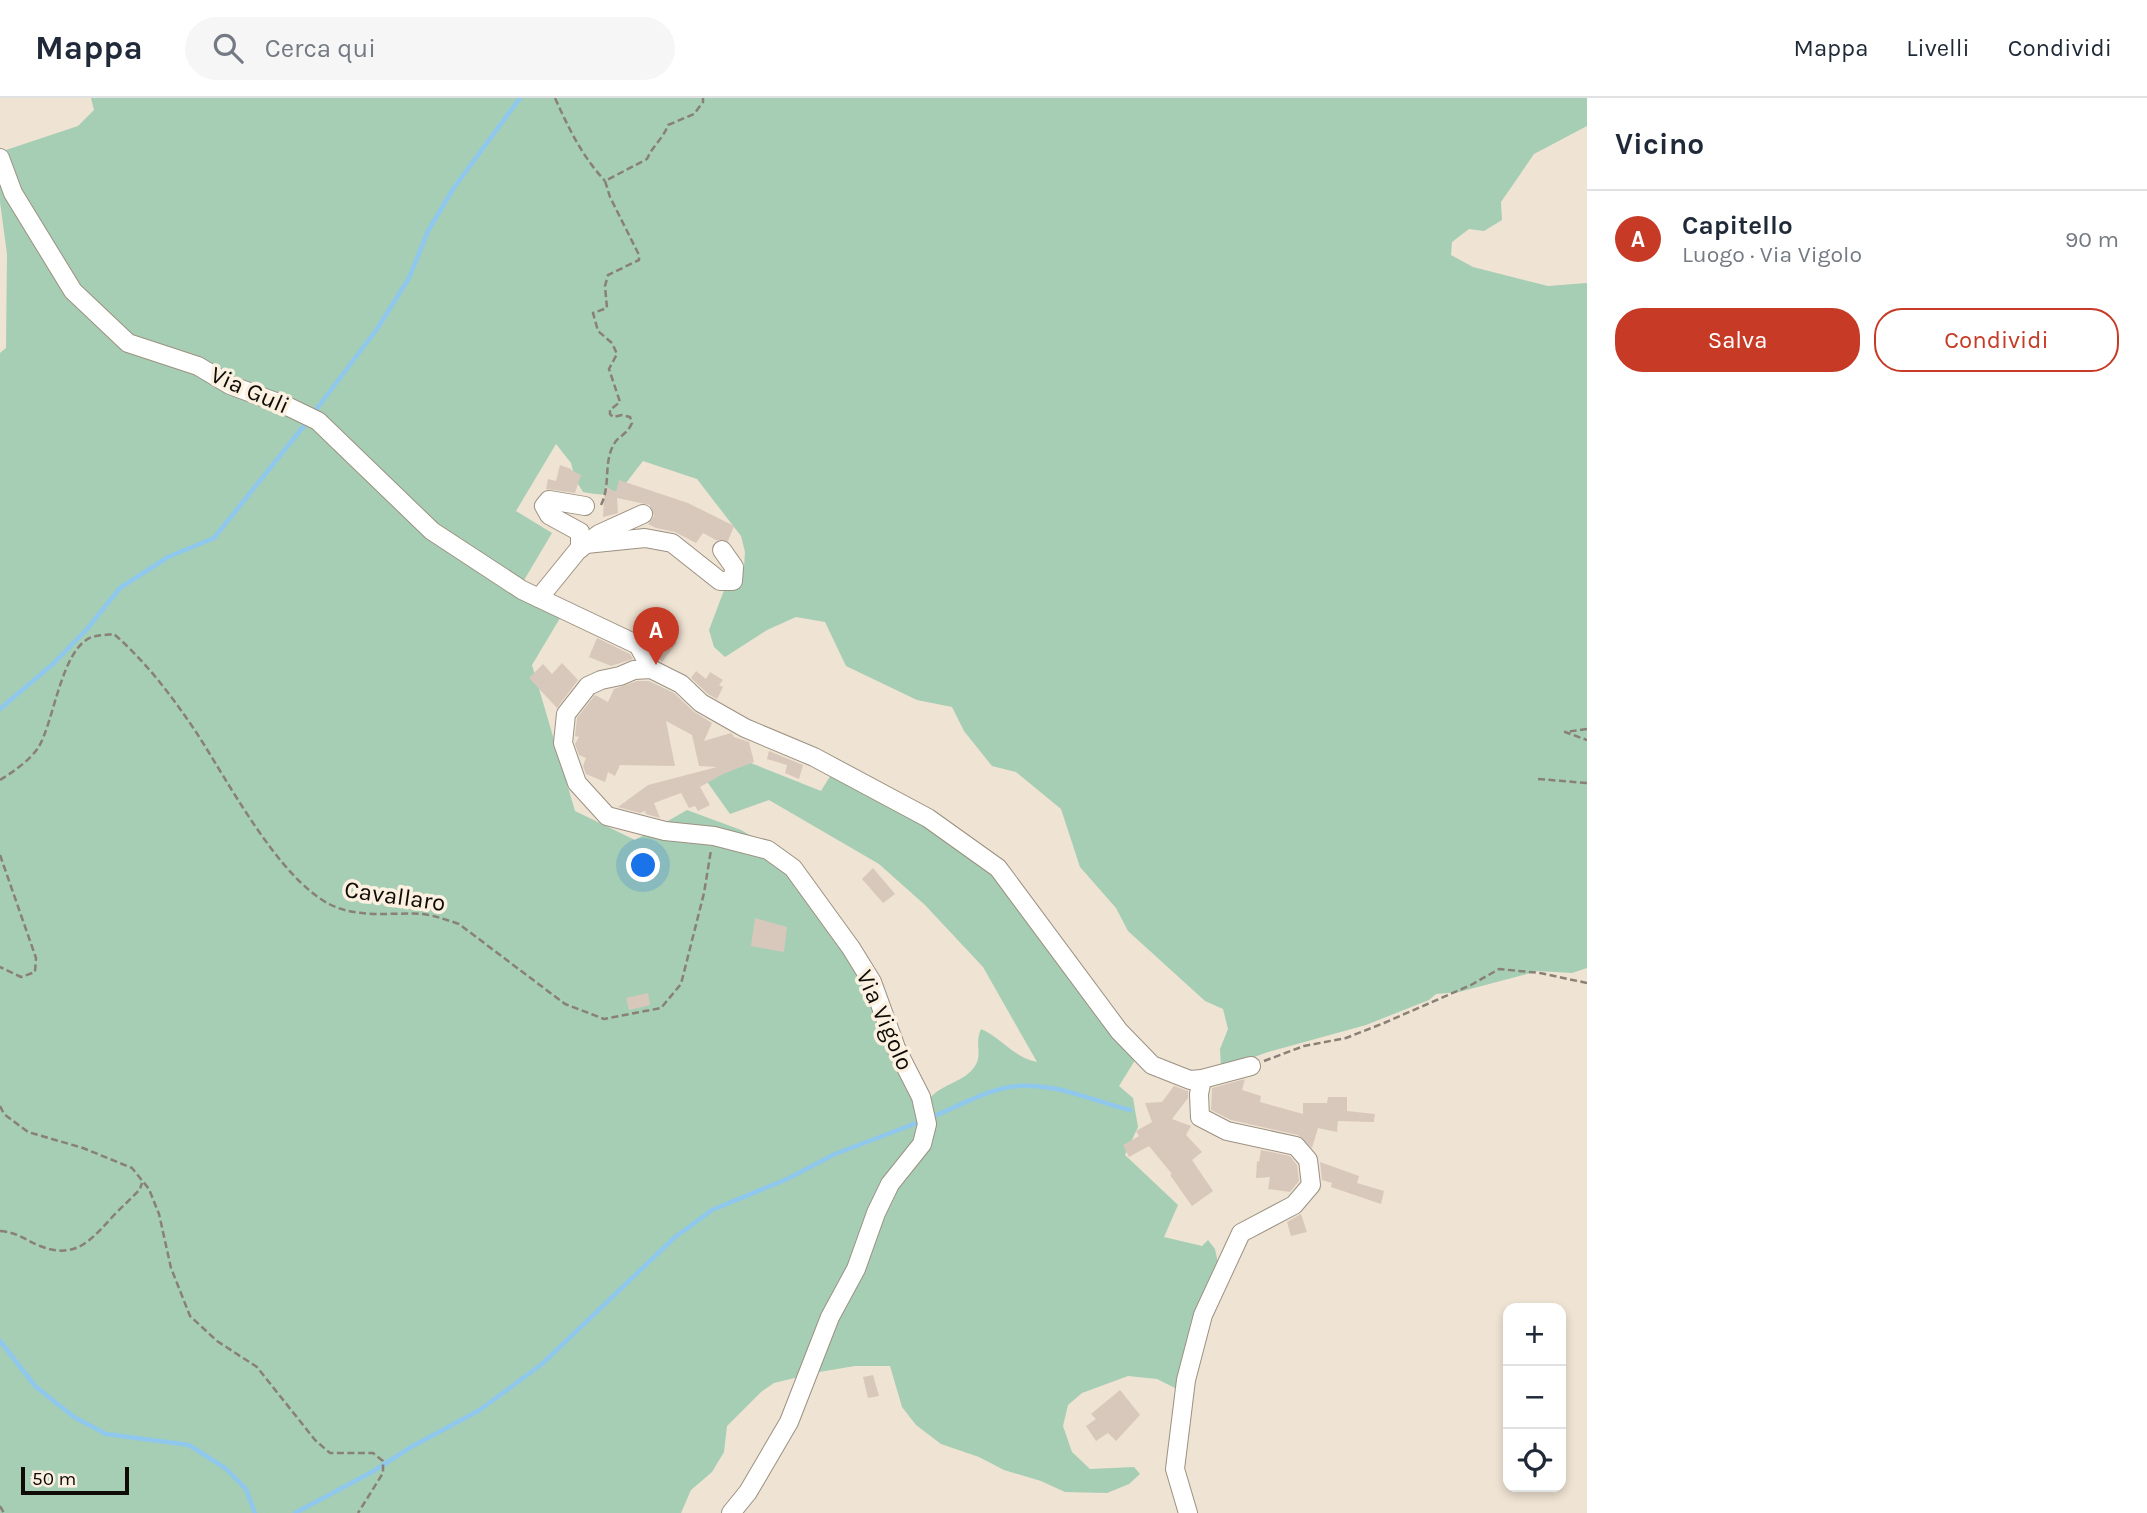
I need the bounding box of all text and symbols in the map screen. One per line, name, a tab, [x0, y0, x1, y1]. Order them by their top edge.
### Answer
search box	[185, 17, 675, 80]
text: Mappa	[35, 29, 143, 67]
icon: search	[209, 29, 247, 67]
text: Cerca qui	[265, 33, 376, 64]
text: Mappa	[1794, 34, 1868, 62]
text: Livelli	[1906, 34, 1970, 62]
text: Condividi	[2008, 34, 2112, 62]
text: Vicino	[1615, 126, 1704, 162]
text: Capitello	[1682, 210, 1793, 241]
text: A	[1631, 226, 1645, 253]
text: 90 m	[2065, 226, 2119, 253]
text: Luogo · Via Vigolo	[1682, 241, 1862, 268]
button: Salva	[1615, 308, 1860, 372]
button: Condividi	[1874, 308, 2119, 372]
street label: Via Guli	[206, 360, 294, 420]
pin: A	[633, 607, 679, 665]
your location	[626, 848, 660, 882]
street label: Cavallaro	[343, 875, 447, 917]
street label: Via Vigolo	[851, 966, 919, 1074]
map controls	[1503, 1303, 1566, 1492]
button: +	[1503, 1303, 1566, 1366]
button: −	[1503, 1366, 1566, 1429]
button: locate	[1503, 1429, 1566, 1492]
scale bar	[21, 1464, 130, 1496]
text: 50 m	[32, 1468, 76, 1490]

